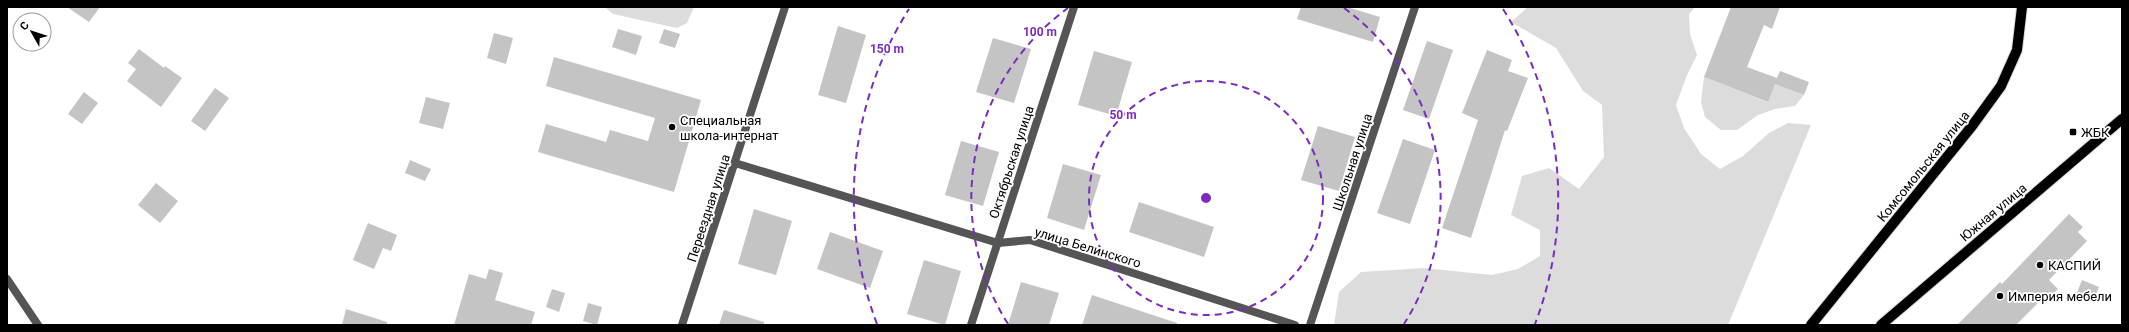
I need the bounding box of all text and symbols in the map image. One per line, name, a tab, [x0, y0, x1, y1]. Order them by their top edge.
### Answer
north arrow	[12, 12, 52, 52]
text: С	[17, 19, 32, 33]
text: 100 m	[1023, 25, 1057, 39]
text: 150 m	[870, 42, 904, 56]
street label: Октябрьская улица	[986, 104, 1037, 220]
text: 50 m	[1109, 108, 1137, 122]
street label: Комсомольская улица	[1874, 108, 1973, 225]
street label: Школьная улица	[1330, 112, 1375, 213]
place label: Специальная школа-интернат	[680, 113, 779, 143]
marker: Специальная школа-интернат	[667, 122, 677, 132]
place label: ЖБК	[2081, 125, 2110, 140]
marker: ЖБК	[2068, 127, 2078, 137]
street label: Переездная улица	[684, 152, 733, 264]
street label: Южная улица	[1957, 180, 2030, 245]
centre of rings	[1199, 191, 1213, 205]
street label: улица Белинского	[1033, 224, 1143, 271]
place label: КАСПИЙ	[2048, 258, 2101, 273]
marker: КАСПИЙ	[2035, 260, 2045, 270]
place label: Империя мебели	[2008, 289, 2112, 304]
marker: Империя мебели	[1995, 291, 2005, 301]

